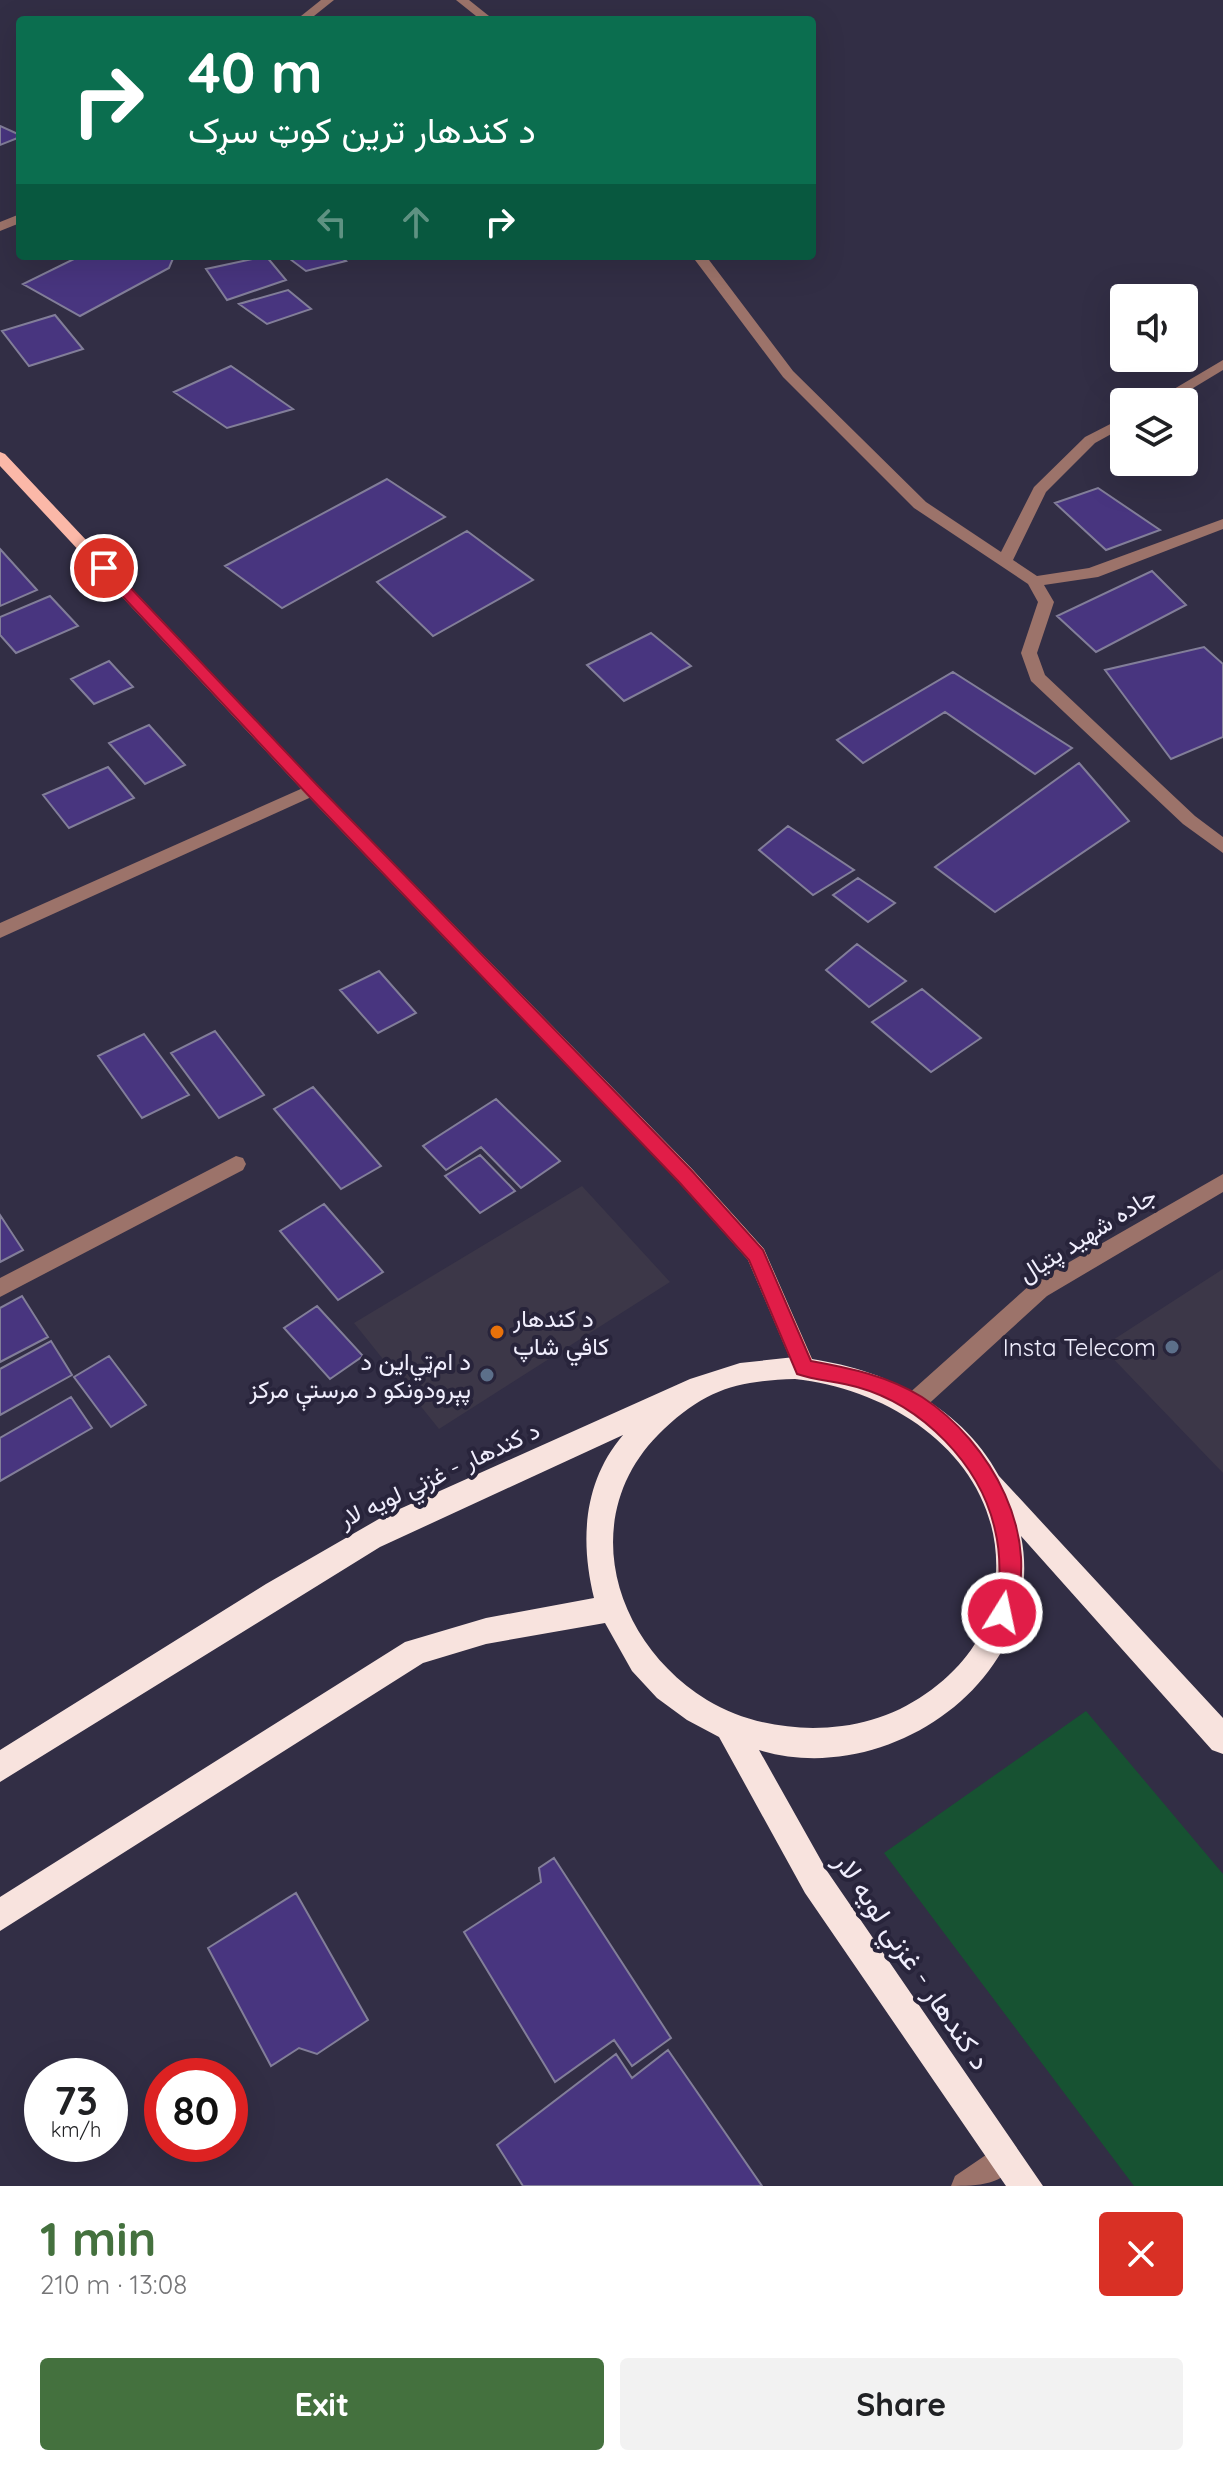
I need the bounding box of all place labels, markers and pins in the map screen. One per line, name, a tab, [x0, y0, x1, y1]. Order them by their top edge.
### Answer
pin	[70, 534, 138, 602]
place label: د کندهار کافي شاپ	[512, 1303, 609, 1366]
marker: د کندهار کافي شاپ	[488, 1323, 506, 1341]
place label: Insta Telecom	[1003, 1332, 1156, 1362]
marker: Insta Telecom	[1163, 1338, 1181, 1356]
place label: د ام‌ټي‌اين د پېرودونکو د مرستې مرکز	[248, 1346, 471, 1412]
marker: د ام‌ټي‌اين د پېرودونکو د مرستې مرکز	[478, 1366, 496, 1384]

